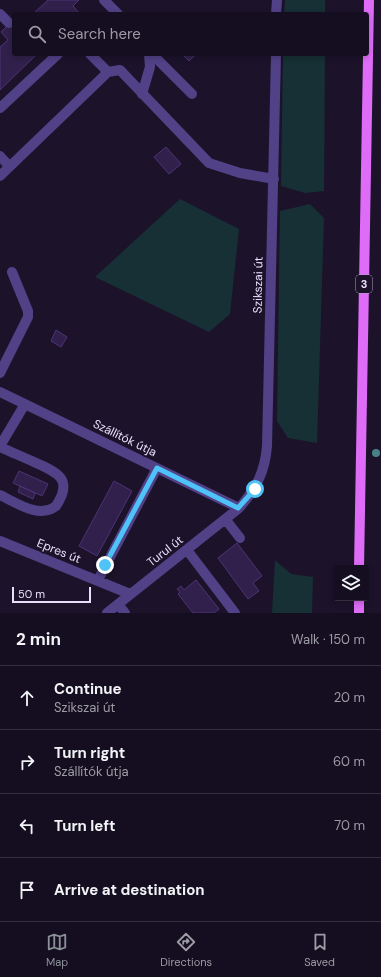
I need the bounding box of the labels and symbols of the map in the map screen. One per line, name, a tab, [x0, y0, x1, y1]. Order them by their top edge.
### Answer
street label: Szikszai út	[250, 256, 266, 314]
road number: 3	[356, 275, 372, 293]
street label: Szállítók útja	[91, 416, 159, 460]
route start	[246, 480, 264, 498]
street label: Turul út	[144, 532, 187, 570]
street label: Epres út	[35, 535, 84, 567]
route end	[96, 556, 114, 574]
scale bar	[12, 585, 91, 604]

